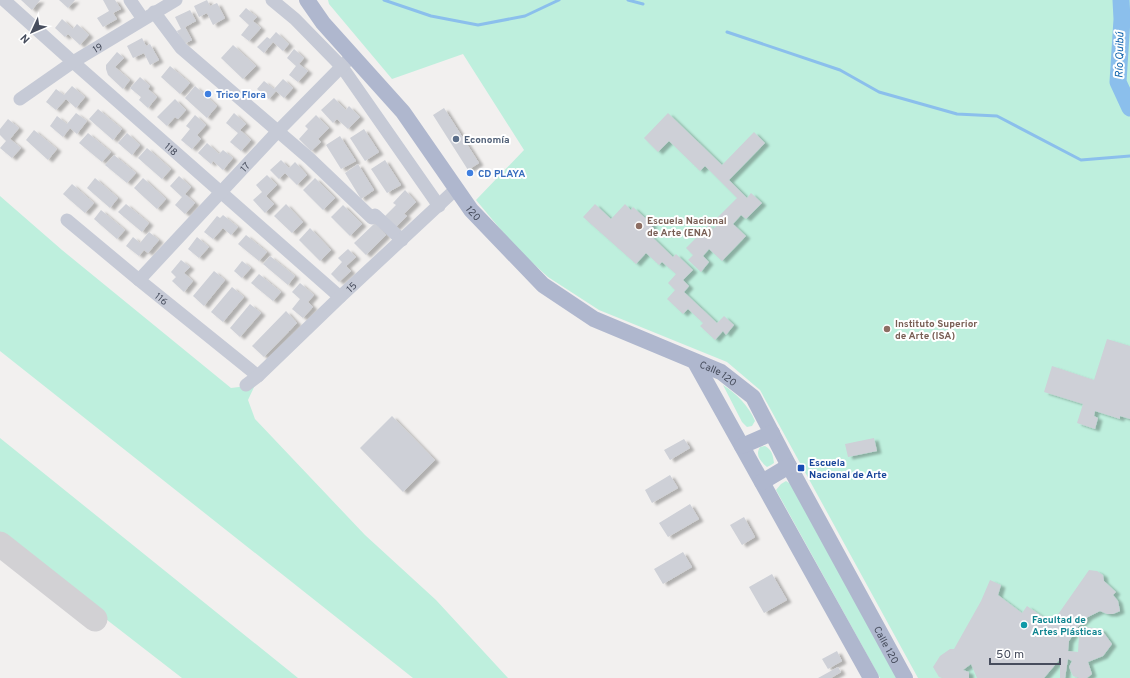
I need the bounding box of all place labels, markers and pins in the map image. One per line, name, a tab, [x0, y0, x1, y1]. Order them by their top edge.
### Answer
marker: Trico Flora	[203, 89, 213, 99]
place label: Trico Flora	[216, 89, 266, 102]
marker: Economía	[451, 134, 461, 144]
place label: Economía	[464, 134, 510, 147]
marker: CD PLAYA	[465, 168, 475, 178]
place label: CD PLAYA	[478, 168, 525, 181]
place label: Escuela Nacional de Arte (ENA)	[647, 215, 727, 240]
marker: Escuela Nacional de Arte (ENA)	[634, 221, 644, 231]
place label: Instituto Superior de Arte (ISA)	[895, 318, 978, 343]
marker: Instituto Superior de Arte (ISA)	[882, 324, 892, 334]
place label: Escuela Nacional de Arte	[809, 457, 887, 482]
marker: Escuela Nacional de Arte	[796, 463, 806, 473]
place label: Facultad de Artes Plásticas	[1032, 614, 1102, 639]
marker: Facultad de Artes Plásticas	[1019, 620, 1029, 630]

